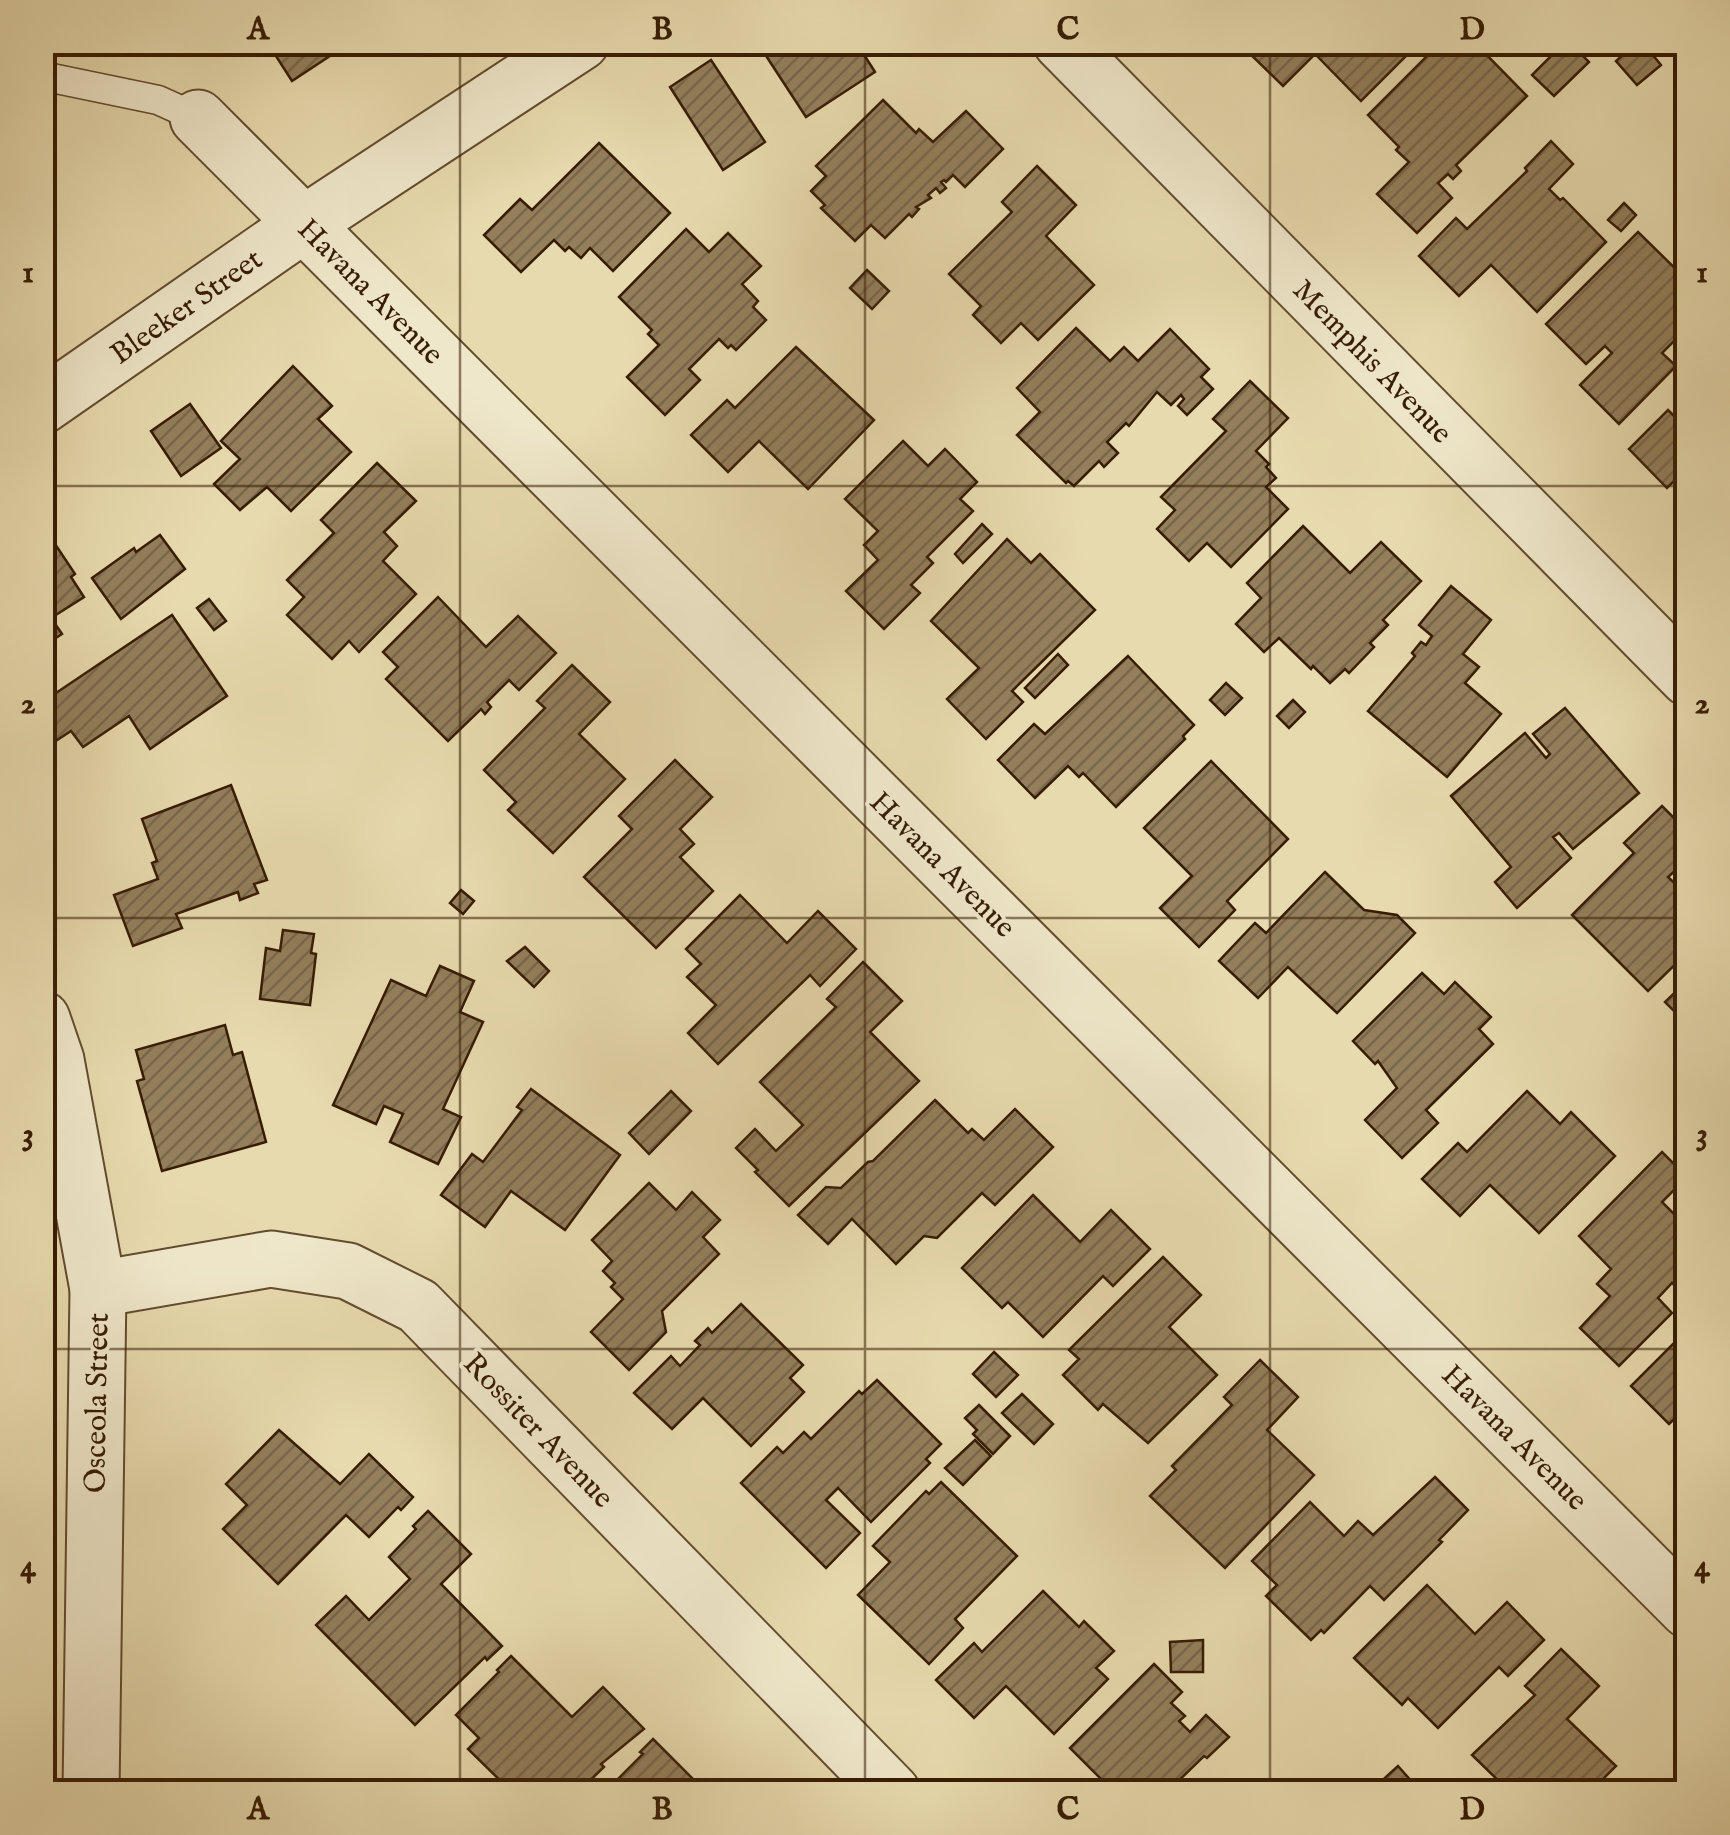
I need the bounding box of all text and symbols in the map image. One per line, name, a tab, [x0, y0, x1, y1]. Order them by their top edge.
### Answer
text: A	[245, 10, 270, 51]
text: B	[651, 10, 673, 51]
text: C	[1057, 10, 1080, 51]
text: D	[1459, 10, 1485, 51]
street label: Havana Avenue	[288, 211, 451, 374]
street label: Bleeker Street	[104, 241, 271, 374]
text: 1	[22, 253, 34, 294]
text: 1	[1696, 253, 1708, 294]
street label: Memphis Avenue	[1284, 272, 1459, 452]
text: 2	[20, 684, 36, 725]
text: 2	[1694, 684, 1710, 725]
street label: Havana Avenue	[860, 784, 1023, 947]
text: 3	[22, 1115, 34, 1156]
text: 3	[1696, 1115, 1708, 1156]
street label: Osceola Street	[77, 1313, 119, 1494]
street label: Rossiter Avenue	[454, 1346, 621, 1517]
street label: Havana Avenue	[1432, 1357, 1595, 1520]
text: 4	[20, 1547, 36, 1588]
text: 4	[1694, 1547, 1710, 1588]
text: A	[245, 1790, 270, 1831]
text: B	[651, 1790, 673, 1831]
text: C	[1057, 1790, 1080, 1831]
text: D	[1459, 1790, 1485, 1831]

